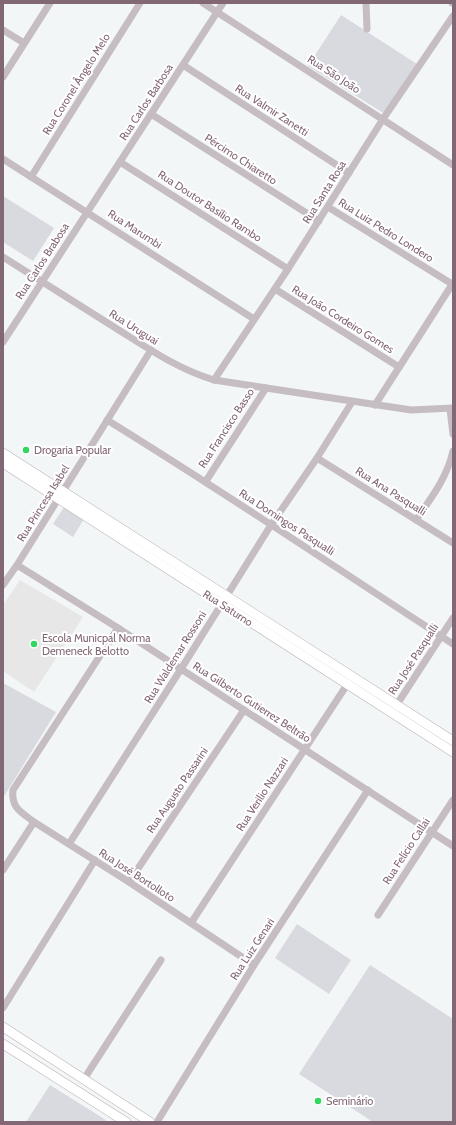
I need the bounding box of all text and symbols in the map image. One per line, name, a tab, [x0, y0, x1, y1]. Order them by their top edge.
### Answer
street label: Rua Coronel Ângelo Melo	[39, 31, 113, 137]
street label: Rua São João	[305, 52, 363, 96]
street label: Rua Carlos Barbosa	[116, 60, 176, 143]
street label: Rua Valmir Zanetti	[233, 81, 311, 139]
street label: Pércimo Chiaretto	[202, 130, 280, 188]
street label: Rua Santa Rosa	[299, 157, 349, 226]
street label: Rua Doutor Basílio Rambo	[155, 167, 265, 245]
street label: Rua Luiz Pedro Londero	[336, 195, 436, 265]
street label: Rua Marumbi	[105, 206, 165, 252]
street label: Rua Carlos Brabosa	[12, 220, 72, 302]
street label: Rua João Cordeiro Gomes	[289, 282, 397, 356]
street label: Rua Uruguai	[107, 306, 161, 348]
street label: Rua Francisco Basso	[195, 385, 257, 471]
place label: Drogaria Popular	[34, 443, 112, 457]
marker: Drogaria Popular	[21, 445, 31, 455]
street label: Rua Princesa Isabel	[14, 462, 72, 544]
street label: Rua Ana Pasqualli	[353, 464, 429, 518]
street label: Rua Domingos Pasqualli	[236, 486, 338, 558]
street label: Rua Saturno	[200, 587, 256, 629]
street label: Rua Waldemar Rossoni	[141, 608, 209, 706]
street label: Rua José Pasqualli	[385, 621, 441, 697]
place label: Escola Municpal Norma Demeneck Belotto	[42, 631, 151, 658]
marker: Escola Municpal Norma Demeneck Belotto	[29, 639, 39, 649]
street label: Rua Gilberto Gutierrez Beltrão	[190, 659, 314, 745]
street label: Rua Augusto Passarini	[143, 744, 211, 836]
street label: Rua Verilio Nazzari	[233, 754, 291, 834]
street label: Rua Felício Callai	[379, 815, 433, 887]
street label: Rua José Bortolloto	[96, 845, 178, 905]
street label: Rua Luiz Genari	[227, 915, 277, 983]
place label: Seminário	[326, 1094, 373, 1108]
marker: Seminário	[313, 1096, 323, 1106]

